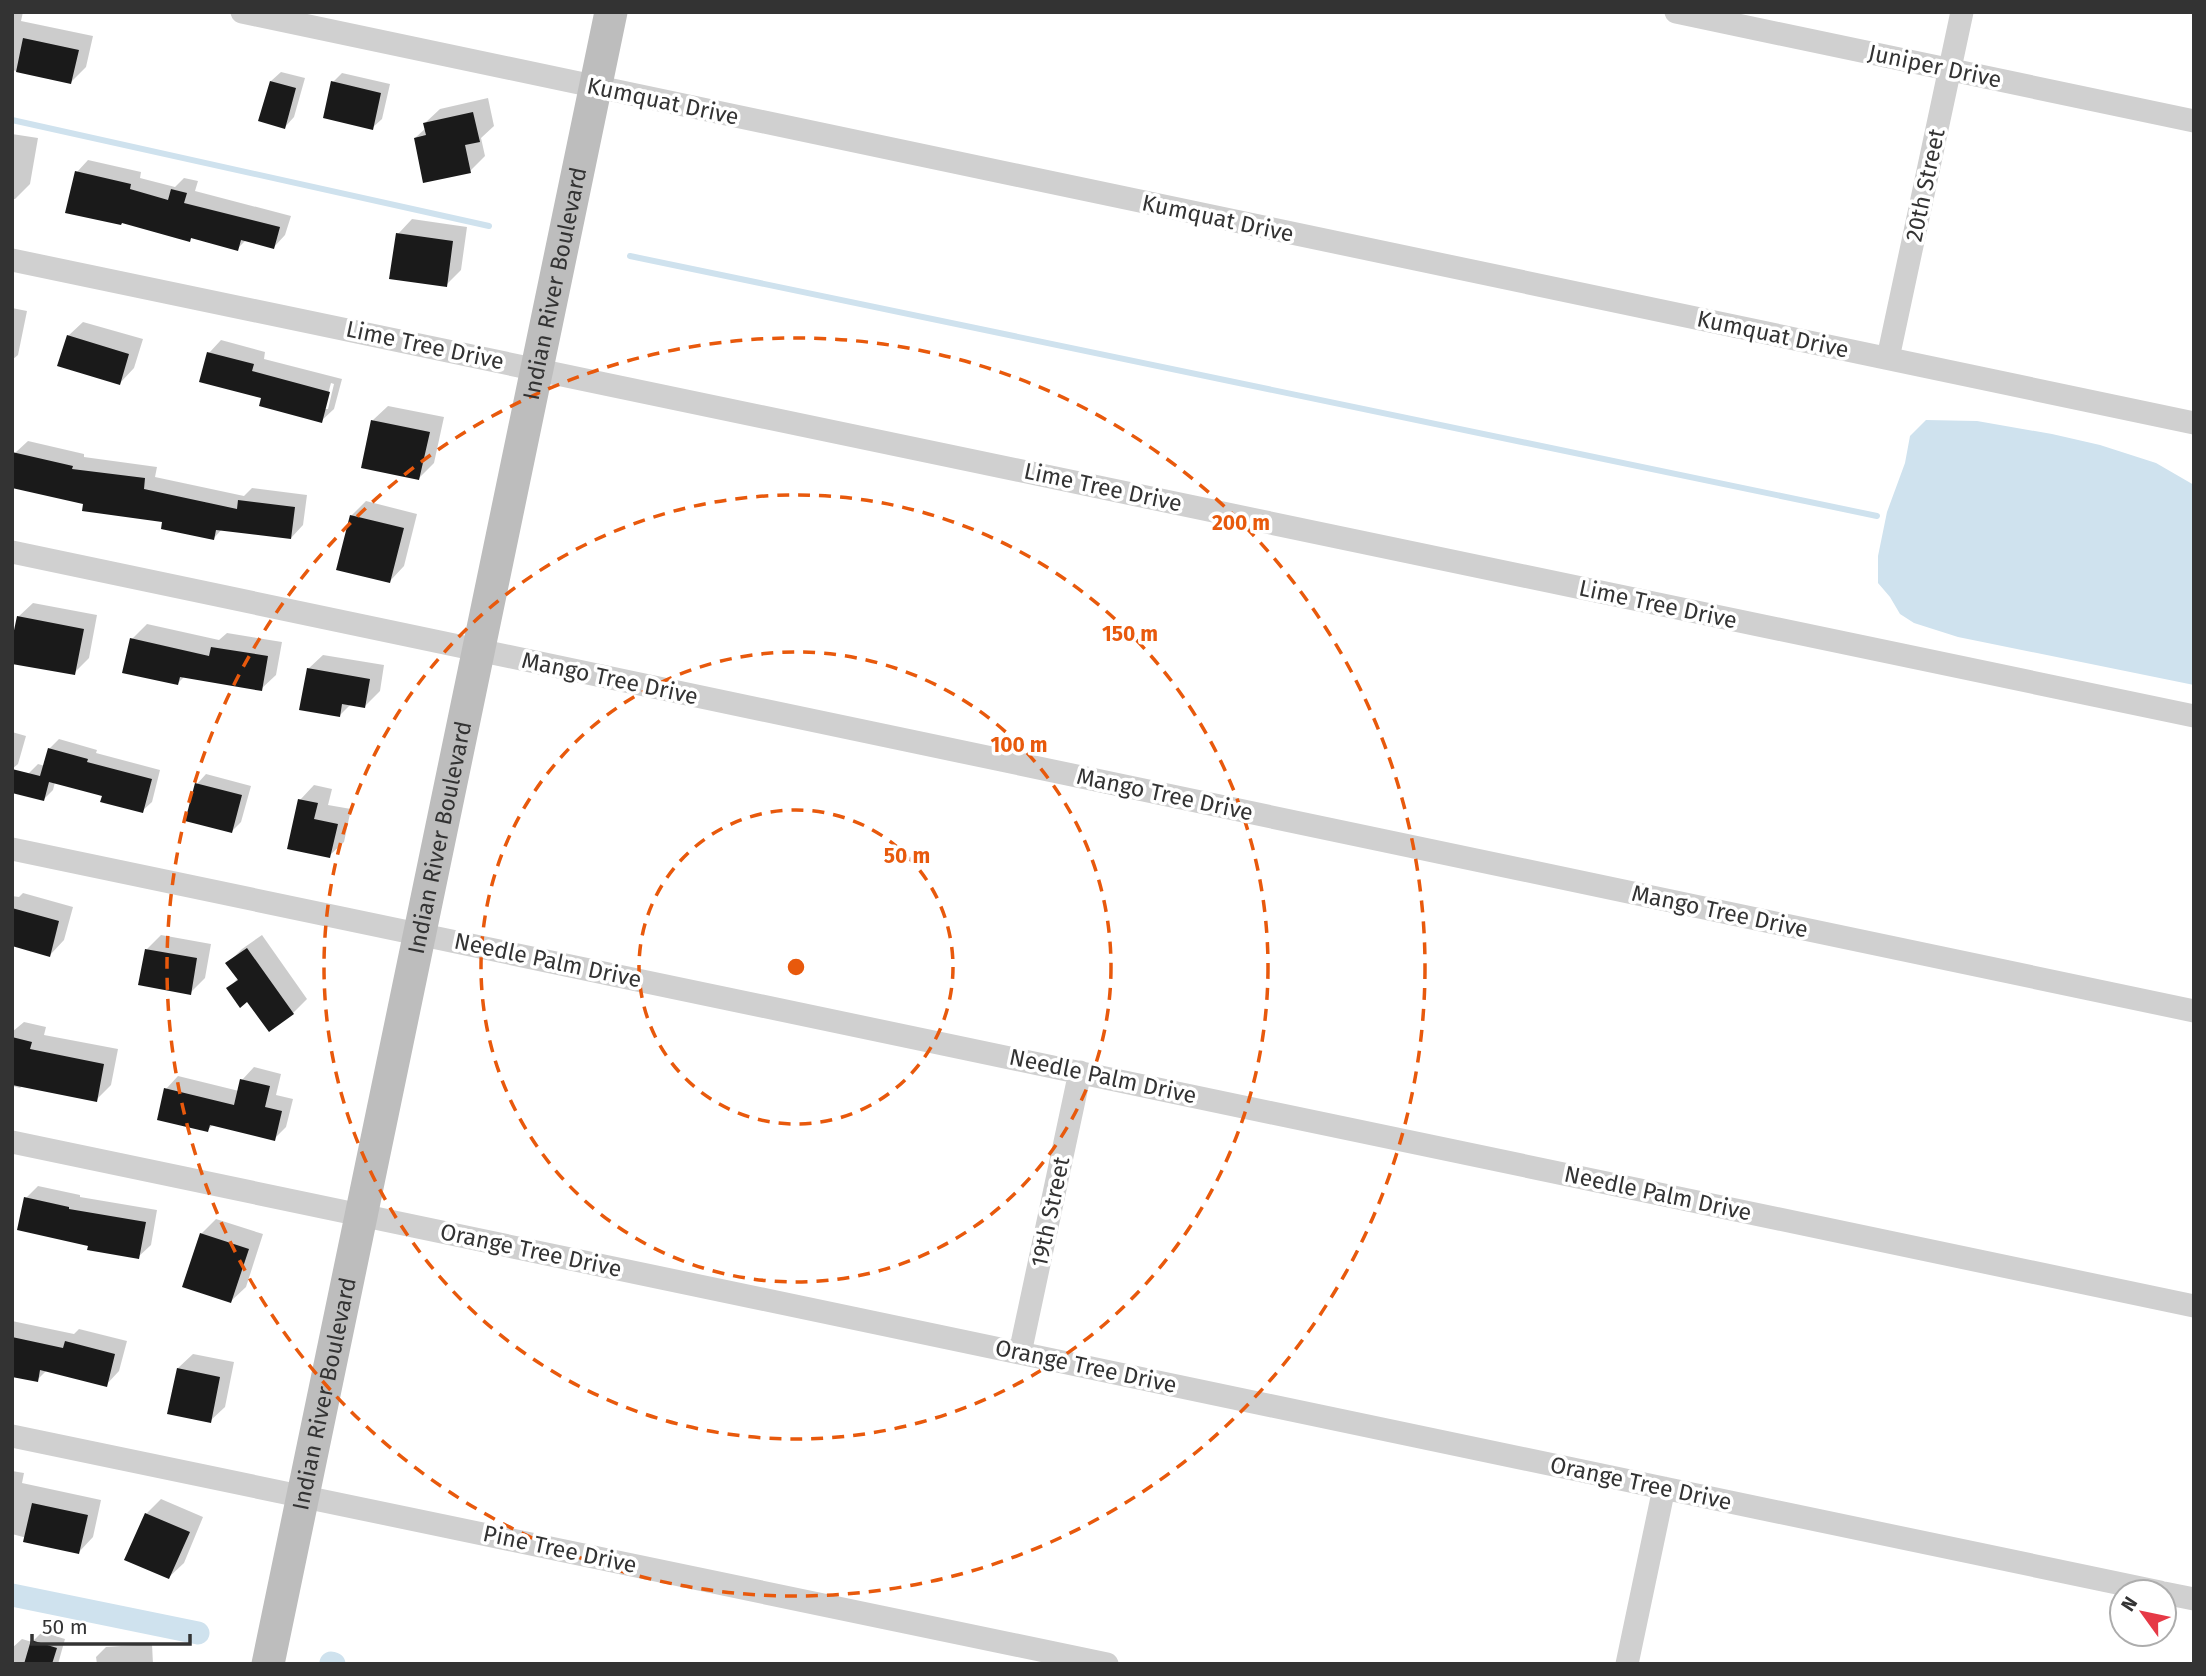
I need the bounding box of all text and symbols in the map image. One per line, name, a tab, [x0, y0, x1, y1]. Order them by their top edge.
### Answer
street label: Juniper Drive	[1866, 38, 2004, 94]
street label: Kumquat Drive	[585, 71, 741, 131]
street label: 20th Street	[1899, 125, 1951, 244]
street label: Indian River Boulevard	[517, 164, 592, 402]
street label: Kumquat Drive	[1140, 188, 1296, 248]
street label: Kumquat Drive	[1695, 304, 1851, 364]
street label: Lime Tree Drive	[343, 315, 507, 375]
street label: Lime Tree Drive	[1021, 457, 1185, 517]
text: 200 m	[1212, 510, 1270, 536]
street label: Lime Tree Drive	[1576, 574, 1740, 634]
text: 150 m	[1102, 621, 1158, 647]
street label: Mango Tree Drive	[519, 646, 701, 710]
street label: Indian River Boulevard	[402, 719, 477, 957]
text: 100 m	[990, 732, 1048, 758]
street label: Mango Tree Drive	[1074, 762, 1256, 826]
text: 50 m	[884, 843, 930, 869]
street label: Mango Tree Drive	[1629, 879, 1811, 943]
street label: Needle Palm Drive	[452, 926, 644, 994]
centre of rings	[784, 955, 808, 979]
street label: Needle Palm Drive	[1007, 1042, 1199, 1110]
street label: 19th Street	[1025, 1153, 1076, 1270]
street label: Needle Palm Drive	[1562, 1159, 1754, 1227]
street label: Orange Tree Drive	[438, 1217, 624, 1283]
street label: Indian River Boulevard	[286, 1275, 362, 1513]
street label: Orange Tree Drive	[993, 1333, 1179, 1399]
street label: Orange Tree Drive	[1548, 1450, 1734, 1516]
street label: Pine Tree Drive	[481, 1519, 639, 1579]
north arrow	[2108, 1578, 2178, 1648]
text: N	[2116, 1592, 2142, 1616]
scale bar	[32, 1602, 189, 1646]
text: 50 m	[42, 1614, 88, 1640]

